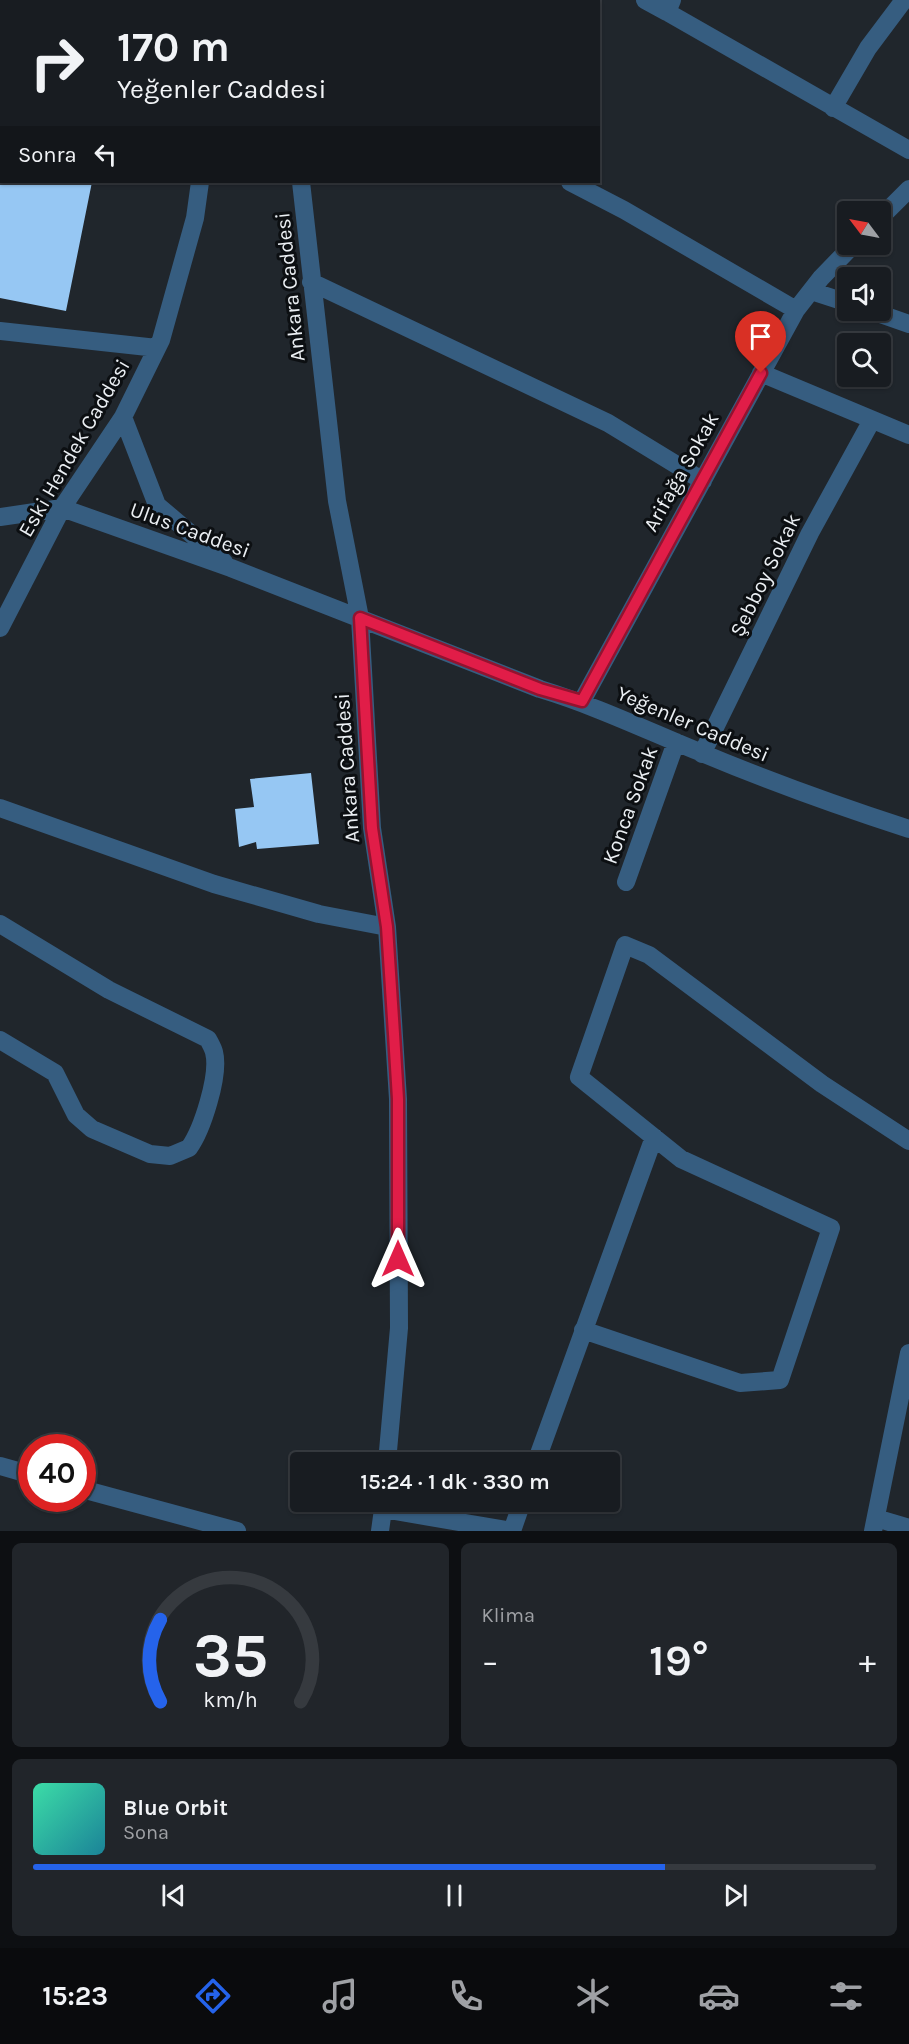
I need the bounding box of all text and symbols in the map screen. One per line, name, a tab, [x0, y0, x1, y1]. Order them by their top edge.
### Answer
text: 170 m	[117, 22, 230, 72]
icon: right	[18, 24, 96, 102]
text: Yeğenler Caddesi	[117, 73, 326, 105]
icon: left	[89, 138, 122, 171]
text: Sonra	[18, 142, 77, 168]
north arrow	[837, 201, 891, 255]
map controls	[837, 201, 891, 387]
street label: Ankara Caddesi	[270, 211, 310, 363]
button: sound	[837, 267, 891, 321]
pin	[735, 311, 786, 373]
icon: arrive	[744, 320, 777, 353]
button: search	[837, 333, 891, 387]
street label: Eski Hendek Caddesi	[13, 355, 135, 541]
street label: Arifağa Sokak	[638, 408, 724, 536]
street label: Ulus Caddesi	[127, 497, 253, 563]
street label: Şebboy Sokak	[725, 509, 805, 640]
street label: Yeğenler Caddesi	[613, 681, 773, 767]
street label: Ankara Caddesi	[330, 693, 364, 843]
street label: Konca Sokak	[598, 743, 662, 867]
position arrow	[366, 1227, 430, 1291]
speed limit sign: 40	[18, 1434, 96, 1512]
text: 15:24 · 1 dk · 330 m	[360, 1469, 550, 1495]
text: Klima	[482, 1604, 535, 1627]
text: 35	[193, 1619, 268, 1692]
text: 19°	[649, 1634, 709, 1686]
text: −	[482, 1642, 499, 1680]
text: +	[859, 1642, 876, 1680]
text: km/h	[203, 1687, 257, 1712]
text: Blue Orbit	[123, 1795, 228, 1821]
text: Sona	[123, 1821, 169, 1844]
icon: previous	[157, 1879, 190, 1912]
icon: pause	[438, 1879, 471, 1912]
icon: next	[719, 1879, 752, 1912]
icon: directions	[192, 1975, 234, 2017]
icon: music	[319, 1975, 361, 2017]
icon: phone	[445, 1975, 487, 2017]
icon: climate	[572, 1975, 614, 2017]
icon: car	[698, 1975, 740, 2017]
icon: filters	[825, 1975, 867, 2017]
text: 15:23	[42, 1980, 108, 2012]

